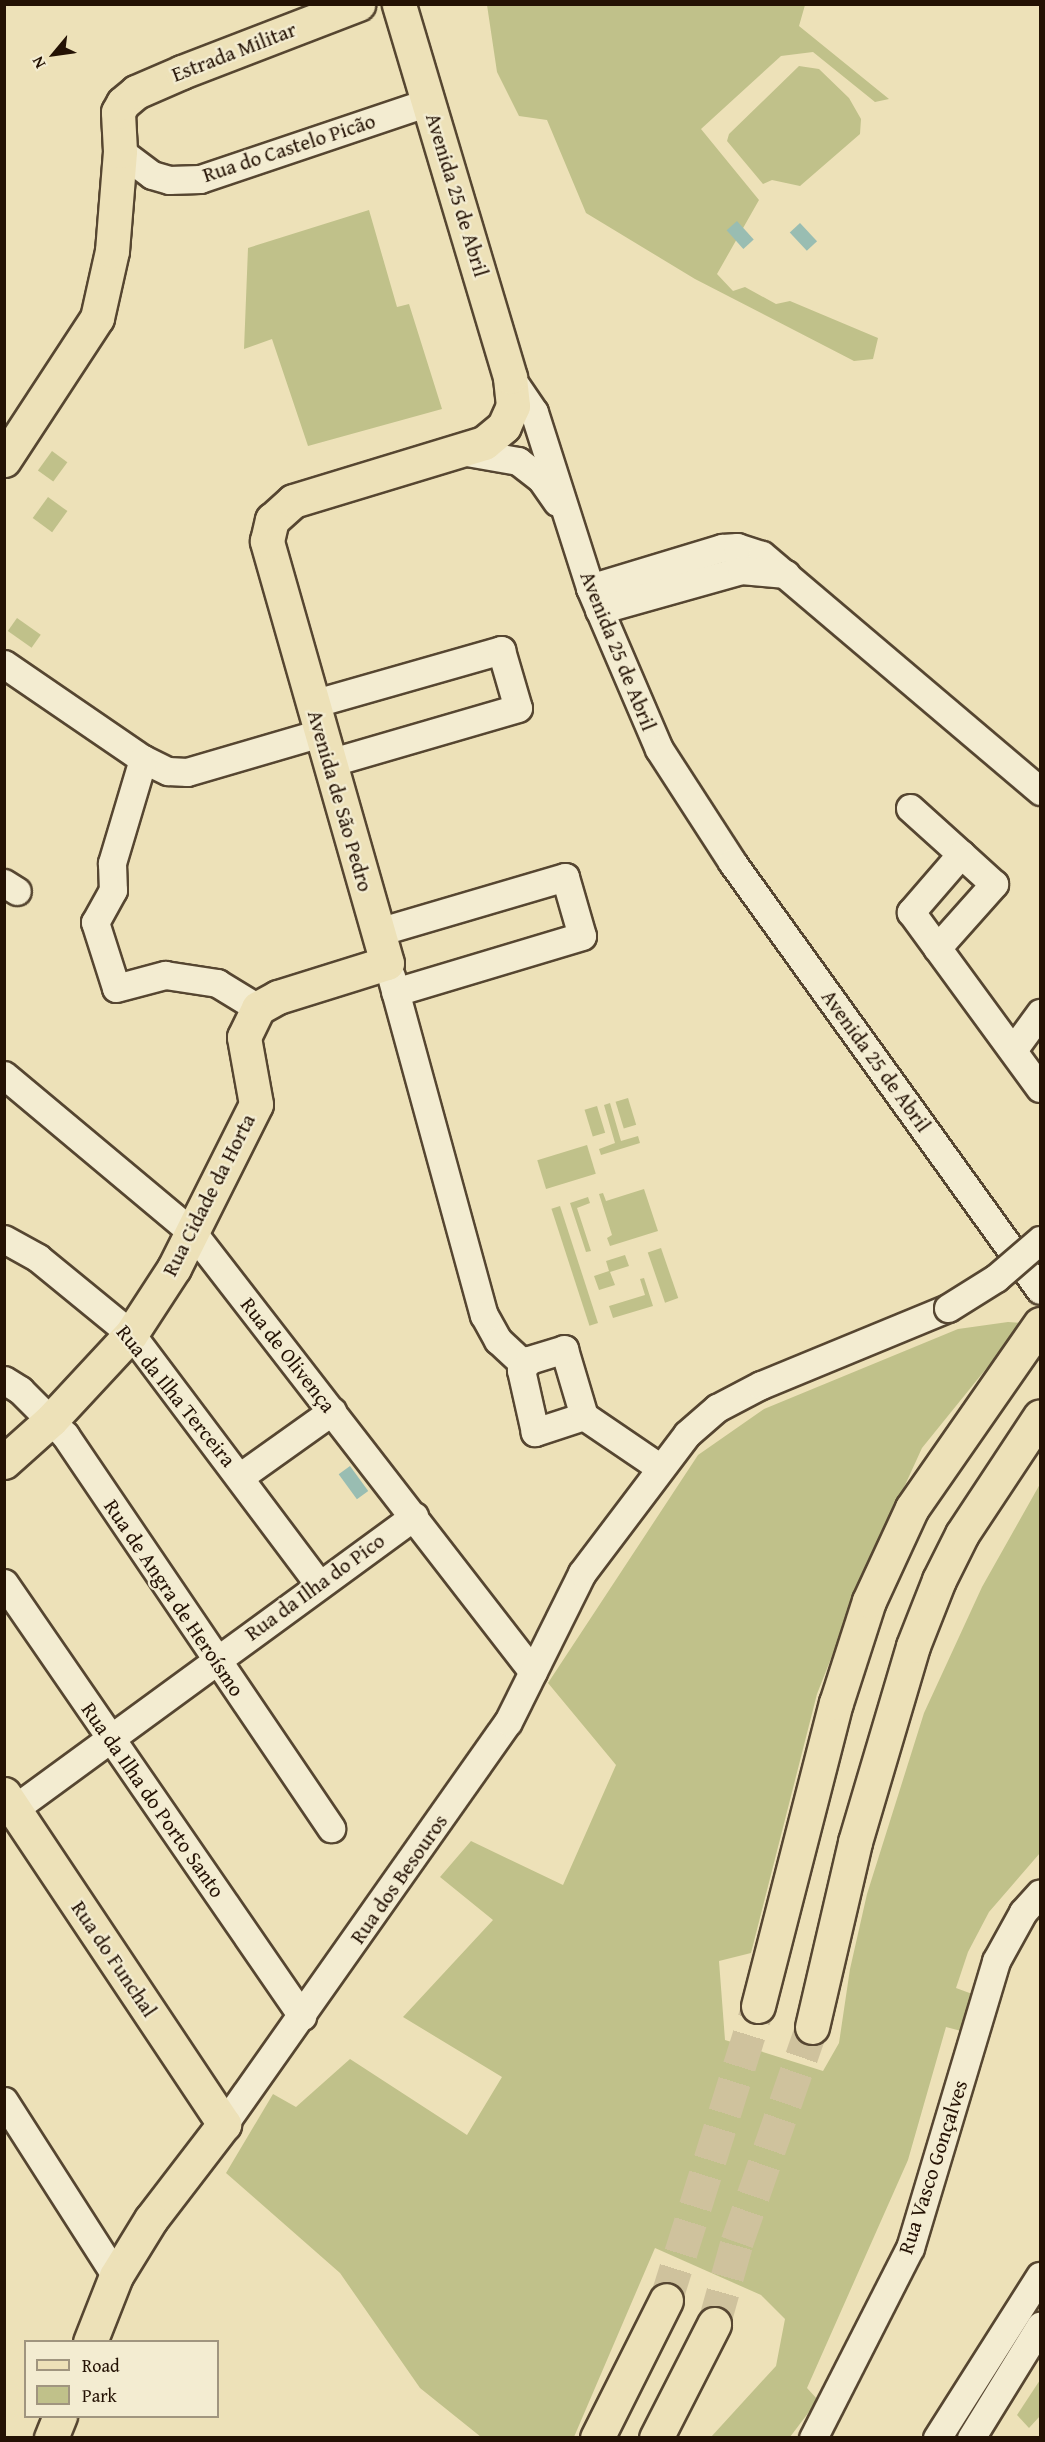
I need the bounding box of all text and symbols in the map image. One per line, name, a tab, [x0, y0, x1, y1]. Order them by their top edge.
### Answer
street label: Estrada Militar	[168, 17, 300, 87]
north arrow	[24, 24, 84, 84]
text: N	[25, 52, 51, 73]
street label: Rua do Castelo Picão	[200, 108, 378, 188]
street label: Avenida 25 de Abril	[420, 110, 494, 280]
street label: Avenida 25 de Abril	[575, 568, 661, 734]
street label: Avenida de São Pedro	[302, 707, 378, 895]
street label: Avenida 25 de Abril	[816, 985, 936, 1137]
street label: Rua Cidade da Horta	[157, 1110, 261, 1280]
street label: Rua de Olivença	[235, 1292, 341, 1418]
street label: Rua da Ilha Terceira	[111, 1320, 241, 1472]
street label: Rua de Angra de Heroísmo	[99, 1495, 249, 1701]
street label: Rua da Ilha do Pico	[240, 1528, 390, 1646]
street label: Rua da Ilha do Porto Santo	[76, 1698, 230, 1902]
street label: Rua dos Besouros	[345, 1809, 453, 1949]
street label: Rua do Funchal	[66, 1896, 162, 2022]
street label: Rua Vasco Gonçalves	[893, 2077, 973, 2257]
legend	[24, 2340, 219, 2418]
text: Road	[82, 2352, 120, 2379]
text: Park	[82, 2382, 117, 2409]

